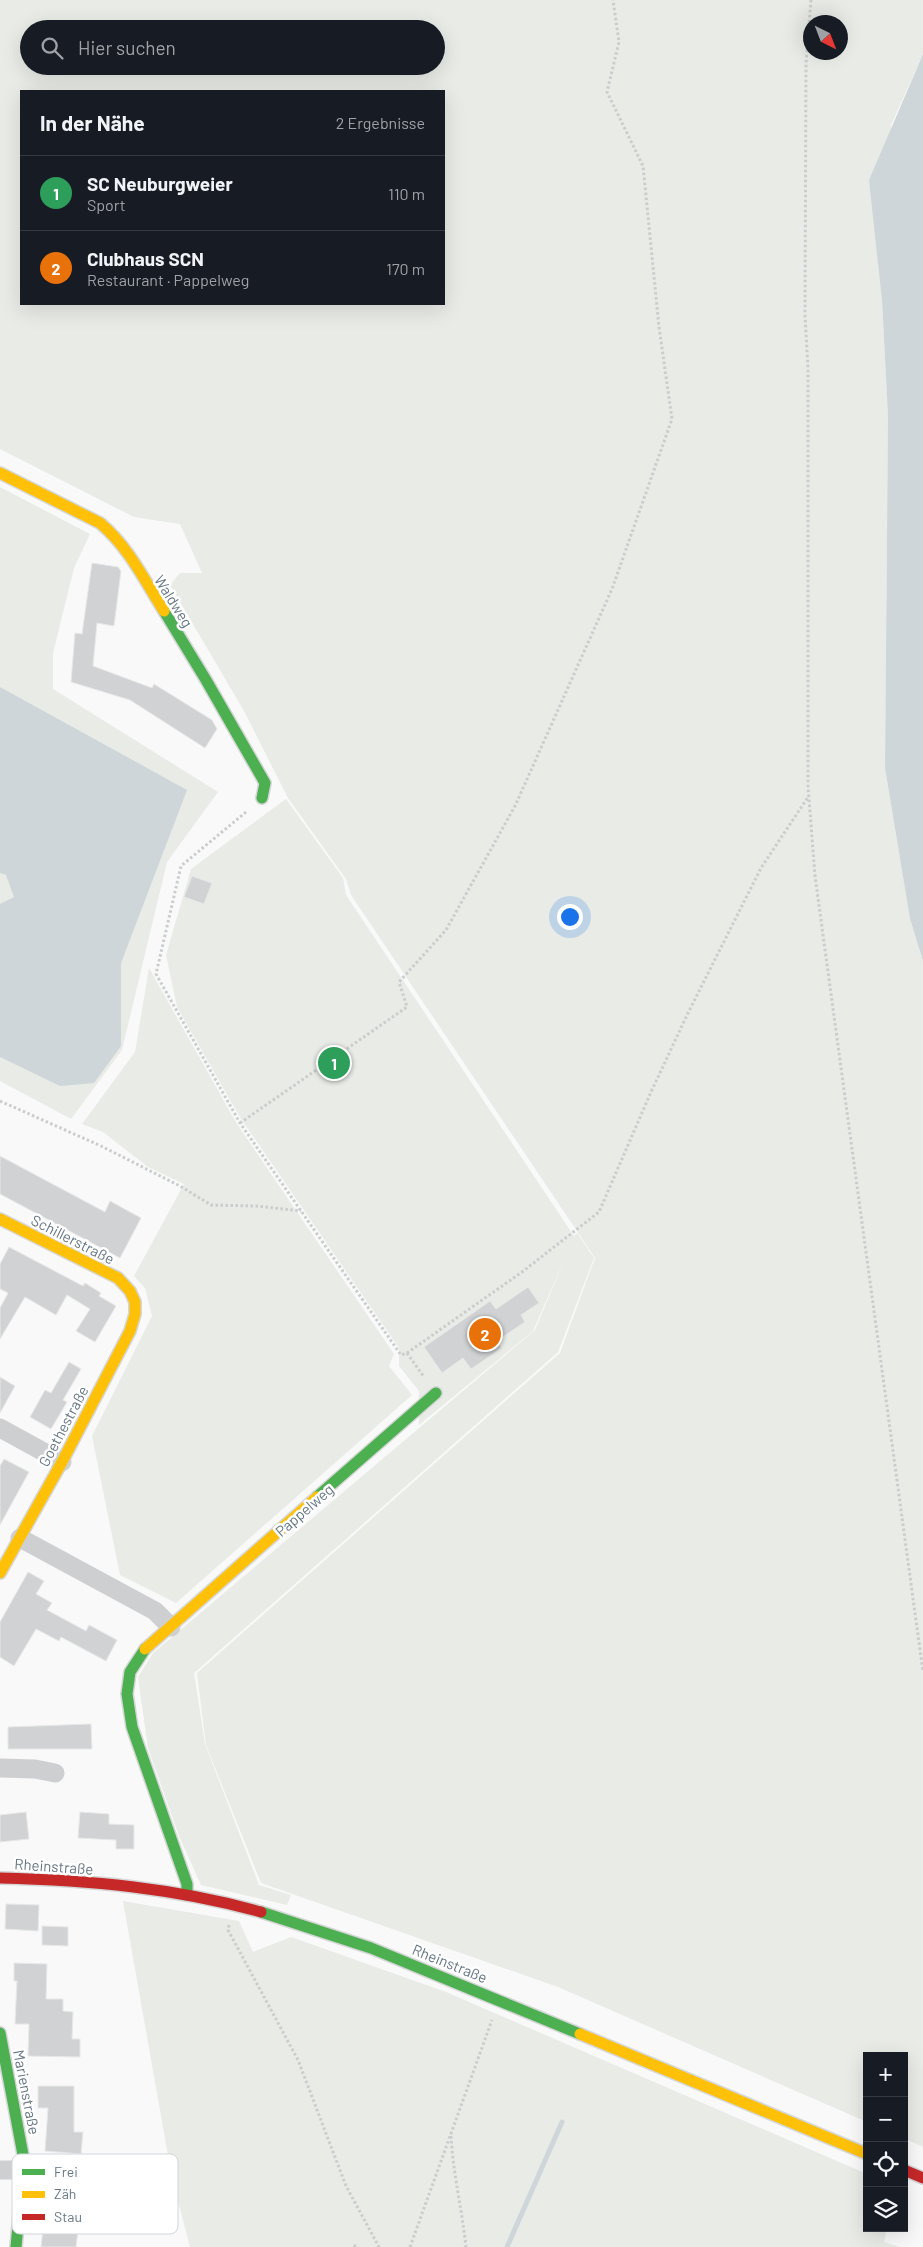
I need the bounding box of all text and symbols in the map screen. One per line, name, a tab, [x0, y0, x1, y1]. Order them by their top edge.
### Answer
north arrow	[803, 15, 848, 60]
search box	[20, 20, 445, 75]
icon: search	[38, 34, 66, 62]
text: Hier suchen	[78, 36, 176, 59]
text: In der Nähe	[40, 110, 145, 135]
text: 2 Ergebnisse	[336, 113, 425, 132]
text: SC Neuburgweier	[87, 172, 233, 195]
text: 1	[53, 184, 59, 203]
text: 110 m	[388, 184, 425, 203]
text: Sport	[87, 195, 126, 214]
text: Clubhaus SCN	[87, 247, 204, 270]
text: 2	[52, 259, 60, 278]
text: 170 m	[386, 259, 425, 278]
text: Restaurant · Pappelweg	[87, 270, 249, 289]
street label: Waldweg	[151, 571, 197, 631]
your location	[557, 904, 583, 930]
pin: 1	[318, 1044, 350, 1082]
street label: Schillerstraße	[28, 1210, 118, 1268]
pin: 2	[469, 1315, 501, 1353]
street label: Goethestraße	[34, 1383, 92, 1469]
street label: Pappelweg	[271, 1480, 337, 1540]
street label: Rheinstraße	[14, 1854, 94, 1878]
street label: Rheinstraße	[410, 1940, 490, 1986]
street label: Marienstraße	[10, 2048, 44, 2136]
map controls	[863, 2052, 908, 2232]
button: +	[863, 2052, 908, 2097]
button: −	[863, 2097, 908, 2142]
button: locate	[863, 2142, 908, 2187]
legend	[12, 2154, 178, 2234]
text: Frei	[54, 2163, 78, 2180]
text: Zäh	[54, 2185, 76, 2202]
button: layers	[863, 2187, 908, 2232]
text: Stau	[54, 2208, 82, 2225]

